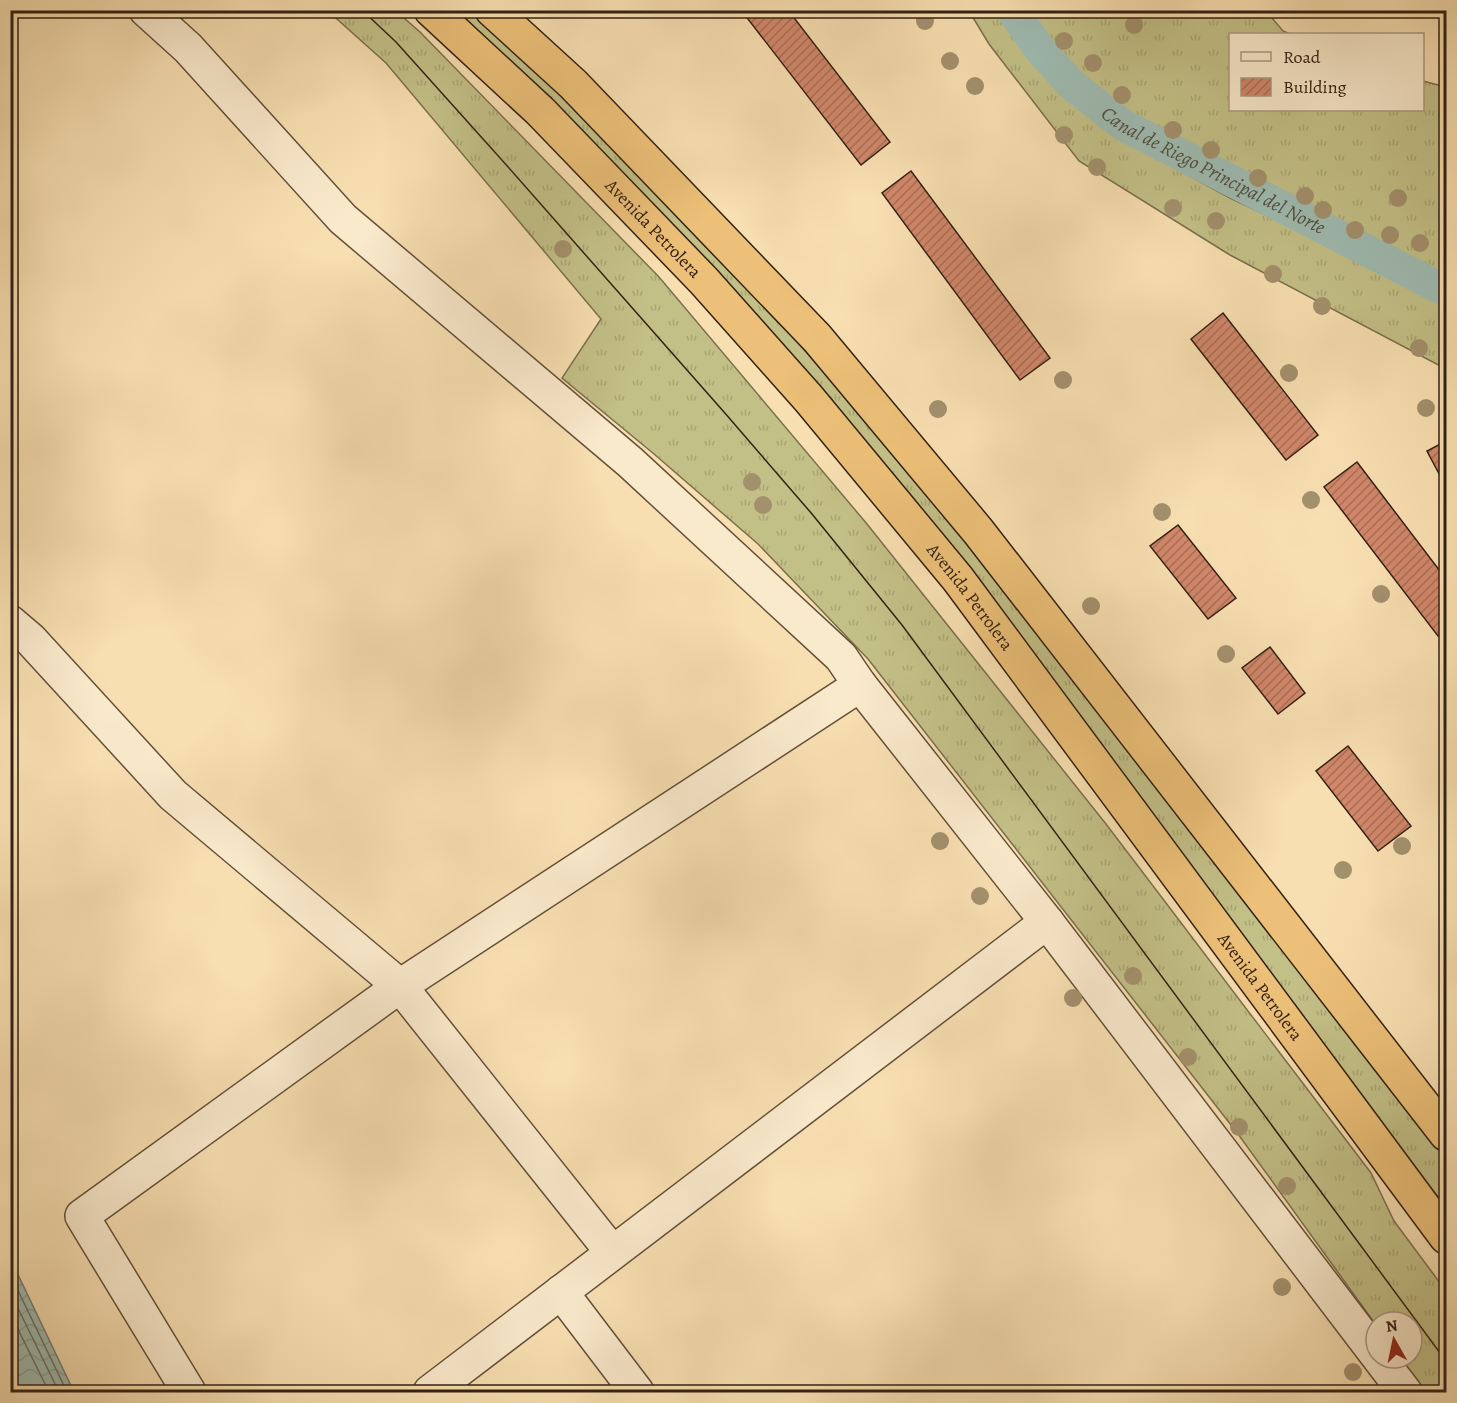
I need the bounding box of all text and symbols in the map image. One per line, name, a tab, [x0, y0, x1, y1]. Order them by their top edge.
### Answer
legend	[1229, 33, 1424, 111]
text: Road	[1283, 45, 1321, 69]
text: Building	[1283, 75, 1347, 99]
water label: Canal de Riego Principal del Norte	[1096, 100, 1330, 240]
street label: Avenida Petrolera	[599, 173, 707, 284]
street label: Avenida Petrolera	[921, 538, 1019, 656]
street label: Avenida Petrolera	[1212, 927, 1309, 1046]
north arrow	[1364, 1310, 1424, 1370]
text: N	[1384, 1314, 1400, 1338]

